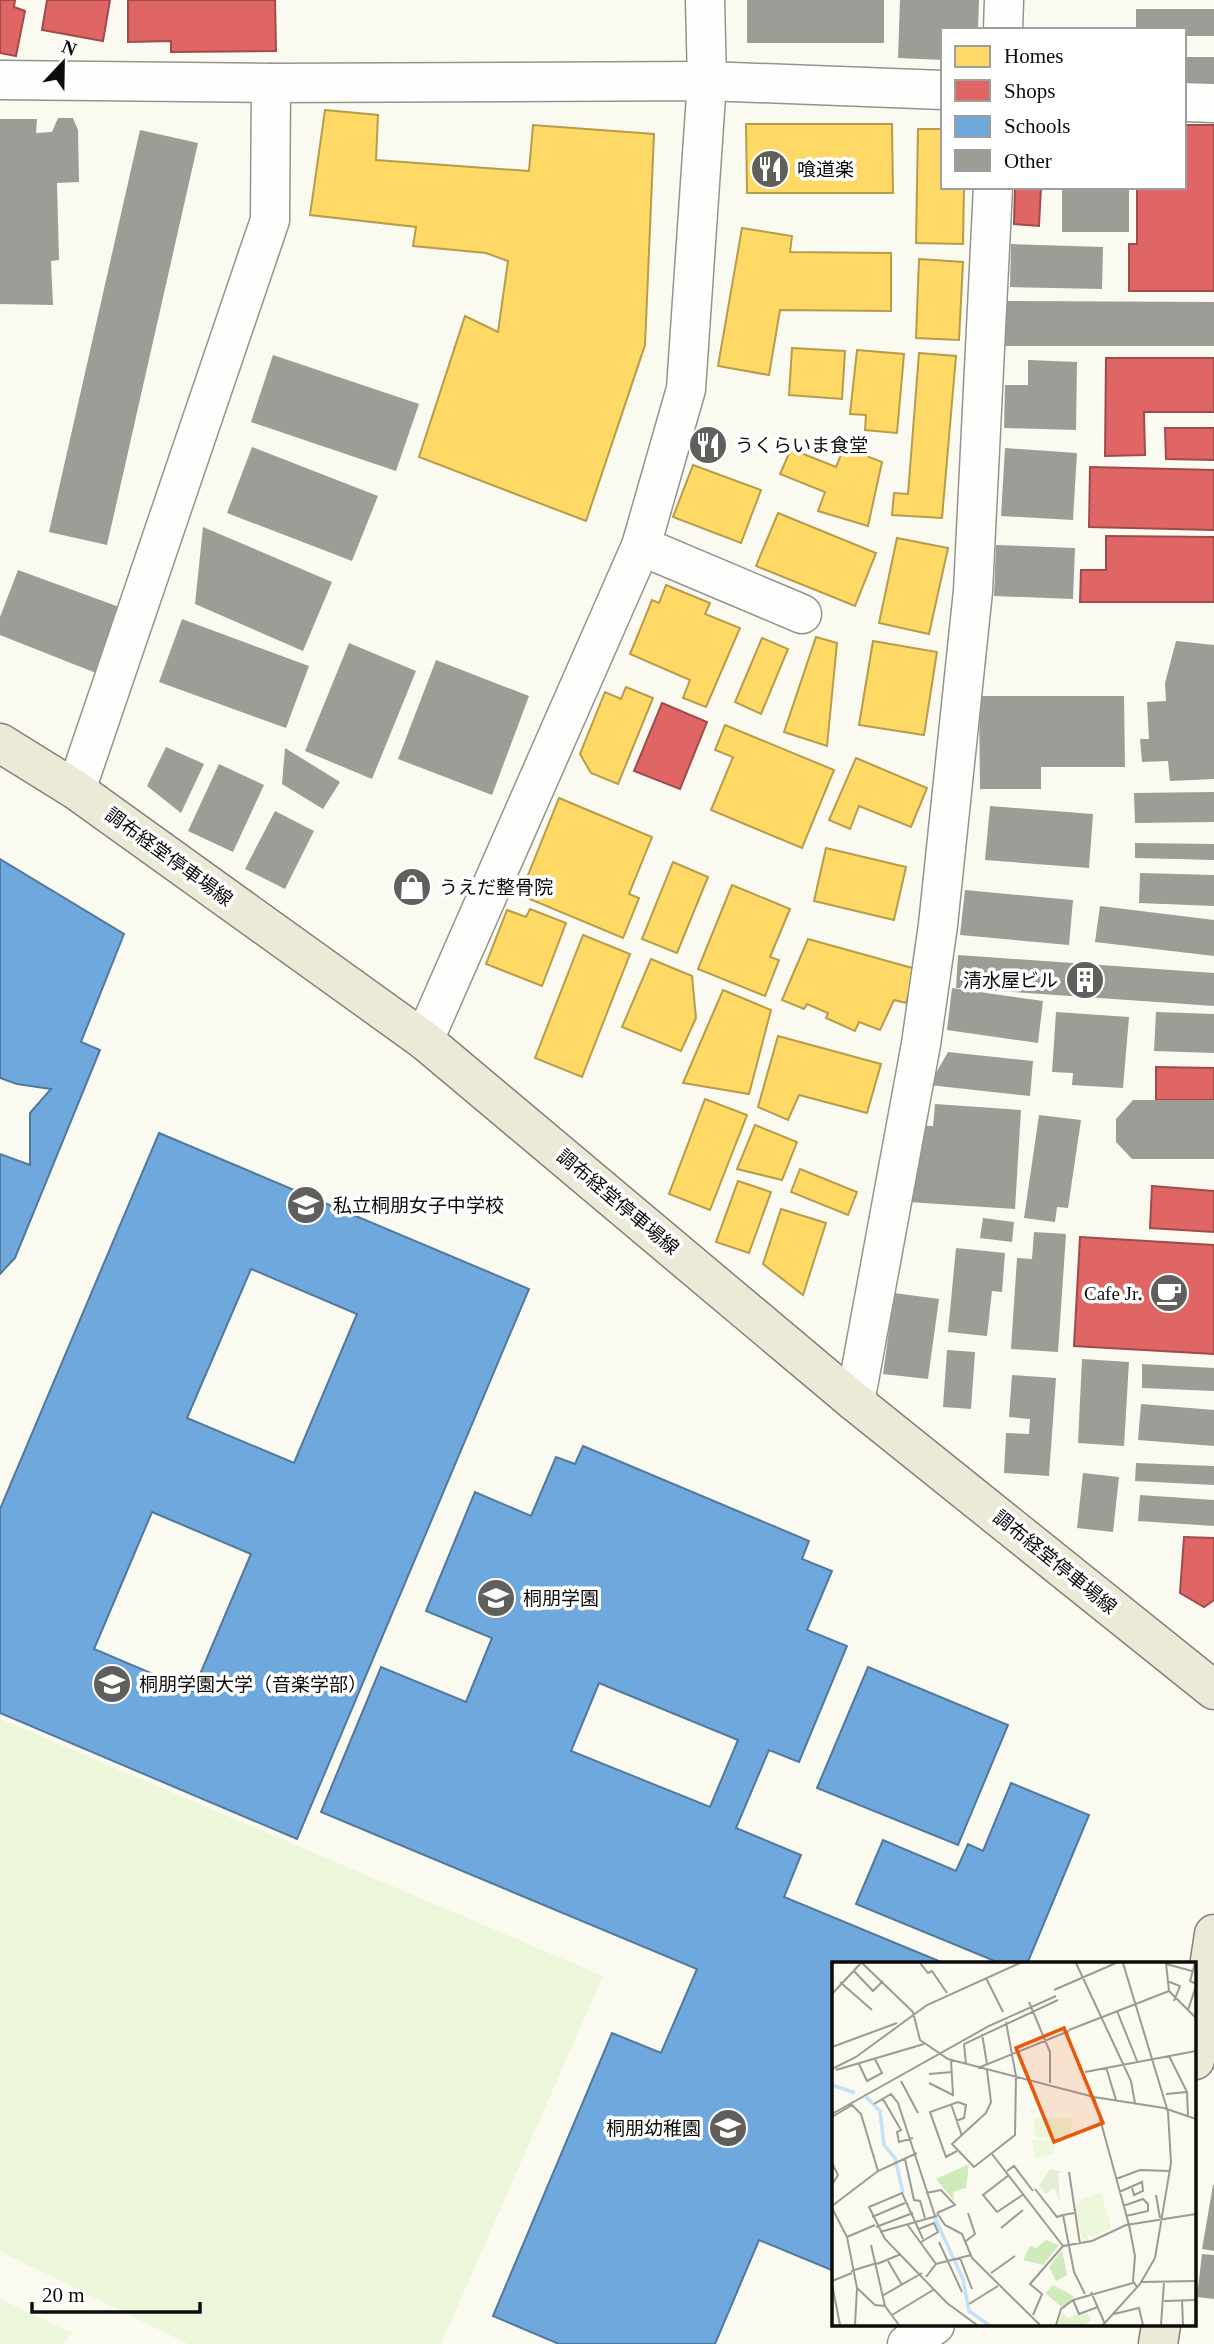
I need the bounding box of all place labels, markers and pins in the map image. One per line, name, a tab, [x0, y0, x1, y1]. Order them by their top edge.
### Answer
restaurant icon: 喰道楽	[749, 148, 791, 190]
place label: 喰道楽	[797, 159, 854, 180]
restaurant icon: うくらいま食堂	[687, 424, 729, 466]
place label: うくらいま食堂	[735, 435, 868, 456]
shop icon: うえだ整骨院	[391, 866, 433, 908]
place label: うえだ整骨院	[439, 877, 553, 898]
building icon: 清水屋ビル	[1064, 959, 1106, 1001]
place label: 清水屋ビル	[963, 970, 1058, 991]
school or university icon: 私立桐朋女子中学校	[285, 1184, 327, 1226]
place label: 私立桐朋女子中学校	[333, 1195, 504, 1216]
cafe icon: Cafe Jr.	[1148, 1272, 1190, 1314]
place label: Cafe Jr.	[1084, 1283, 1142, 1304]
school or university icon: 桐朋学園	[475, 1577, 517, 1619]
place label: 桐朋学園	[523, 1588, 599, 1609]
school or university icon: 桐朋学園大学（音楽学部）	[91, 1663, 133, 1705]
place label: 桐朋学園大学（音楽学部）	[139, 1674, 367, 1695]
school or university icon: 桐朋幼稚園	[707, 2107, 749, 2149]
place label: 桐朋幼稚園	[606, 2118, 701, 2139]

